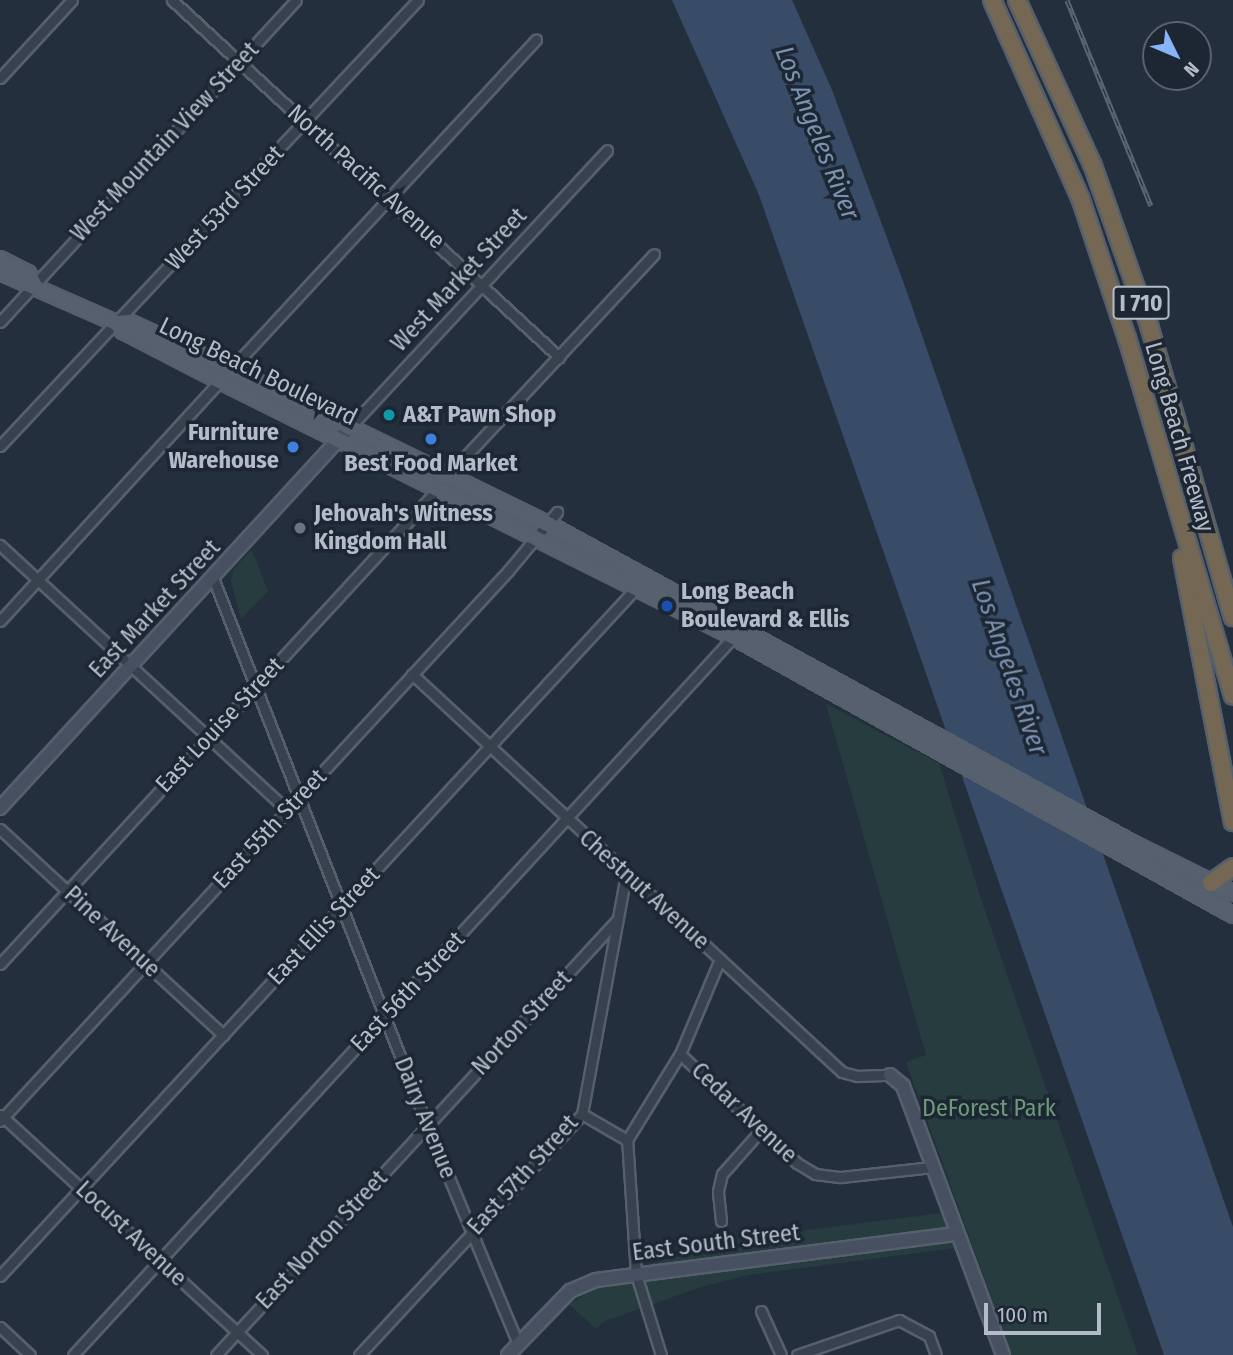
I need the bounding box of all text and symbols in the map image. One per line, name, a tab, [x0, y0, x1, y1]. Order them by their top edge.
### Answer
north arrow	[1142, 21, 1212, 91]
street label: West Mountain View Street	[65, 36, 265, 248]
water label: Los Angeles River	[768, 42, 866, 224]
text: N	[1179, 57, 1204, 81]
street label: North Pacific Avenue	[281, 99, 451, 255]
street label: West 53rd Street	[160, 140, 290, 276]
street label: West Market Street	[385, 202, 533, 358]
road number: I 710	[1111, 284, 1171, 322]
street label: Long Beach Boulevard	[154, 312, 362, 432]
street label: Long Beach Freeway	[1138, 339, 1220, 535]
place label: A&T Pawn Shop	[403, 401, 556, 429]
marker: A&T Pawn Shop	[381, 407, 397, 423]
place label: Furniture Warehouse	[168, 419, 279, 475]
marker: Best Food Market	[423, 431, 439, 447]
marker: Furniture Warehouse	[285, 439, 301, 455]
place label: Best Food Market	[344, 450, 518, 478]
place label: Jehovah's Witness Kingdom Hall	[314, 500, 493, 556]
marker: Jehovah's Witness Kingdom Hall	[292, 520, 308, 536]
street label: East Market Street	[83, 534, 227, 684]
water label: Los Angeles River	[964, 575, 1054, 759]
place label: Long Beach Boulevard & Ellis	[681, 578, 850, 634]
marker: Long Beach Boulevard & Ellis	[659, 598, 675, 614]
street label: East Louise Street	[150, 651, 290, 799]
street label: East 55th Street	[207, 763, 333, 895]
street label: Chestnut Avenue	[573, 824, 715, 956]
street label: East Ellis Street	[262, 861, 386, 991]
street label: Pine Avenue	[58, 880, 166, 984]
street label: East 56th Street	[345, 926, 471, 1058]
street label: Norton Street	[466, 965, 578, 1081]
street label: Dairy Avenue	[388, 1053, 462, 1183]
street label: Cedar Avenue	[685, 1057, 803, 1169]
park label: DeForest Park	[922, 1095, 1056, 1123]
street label: East 57th Street	[462, 1109, 584, 1241]
street label: East Norton Street	[250, 1165, 394, 1315]
street label: Locust Avenue	[70, 1175, 192, 1293]
street label: East South Street	[631, 1218, 801, 1268]
scale bar	[988, 1288, 1105, 1332]
text: 100 m	[997, 1302, 1048, 1328]

